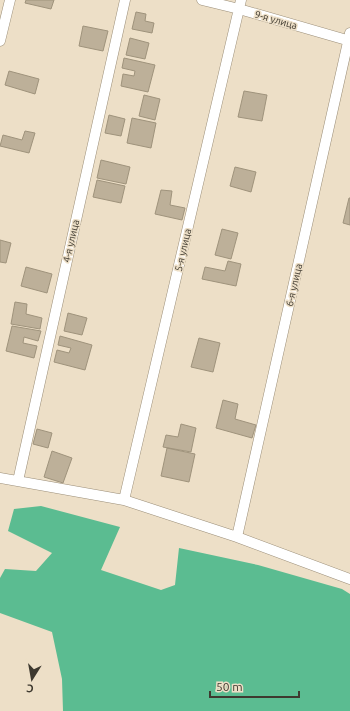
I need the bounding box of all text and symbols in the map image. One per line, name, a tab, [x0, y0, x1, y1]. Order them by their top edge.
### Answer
street label: 9-я улица	[254, 9, 298, 31]
street label: 4-я улица	[61, 219, 81, 263]
street label: 5-я улица	[173, 228, 193, 272]
street label: 6-я улица	[284, 263, 304, 307]
north arrow	[12, 659, 52, 699]
scale bar	[210, 673, 299, 699]
text: 50 m	[216, 680, 243, 693]
text: С	[25, 682, 35, 695]

